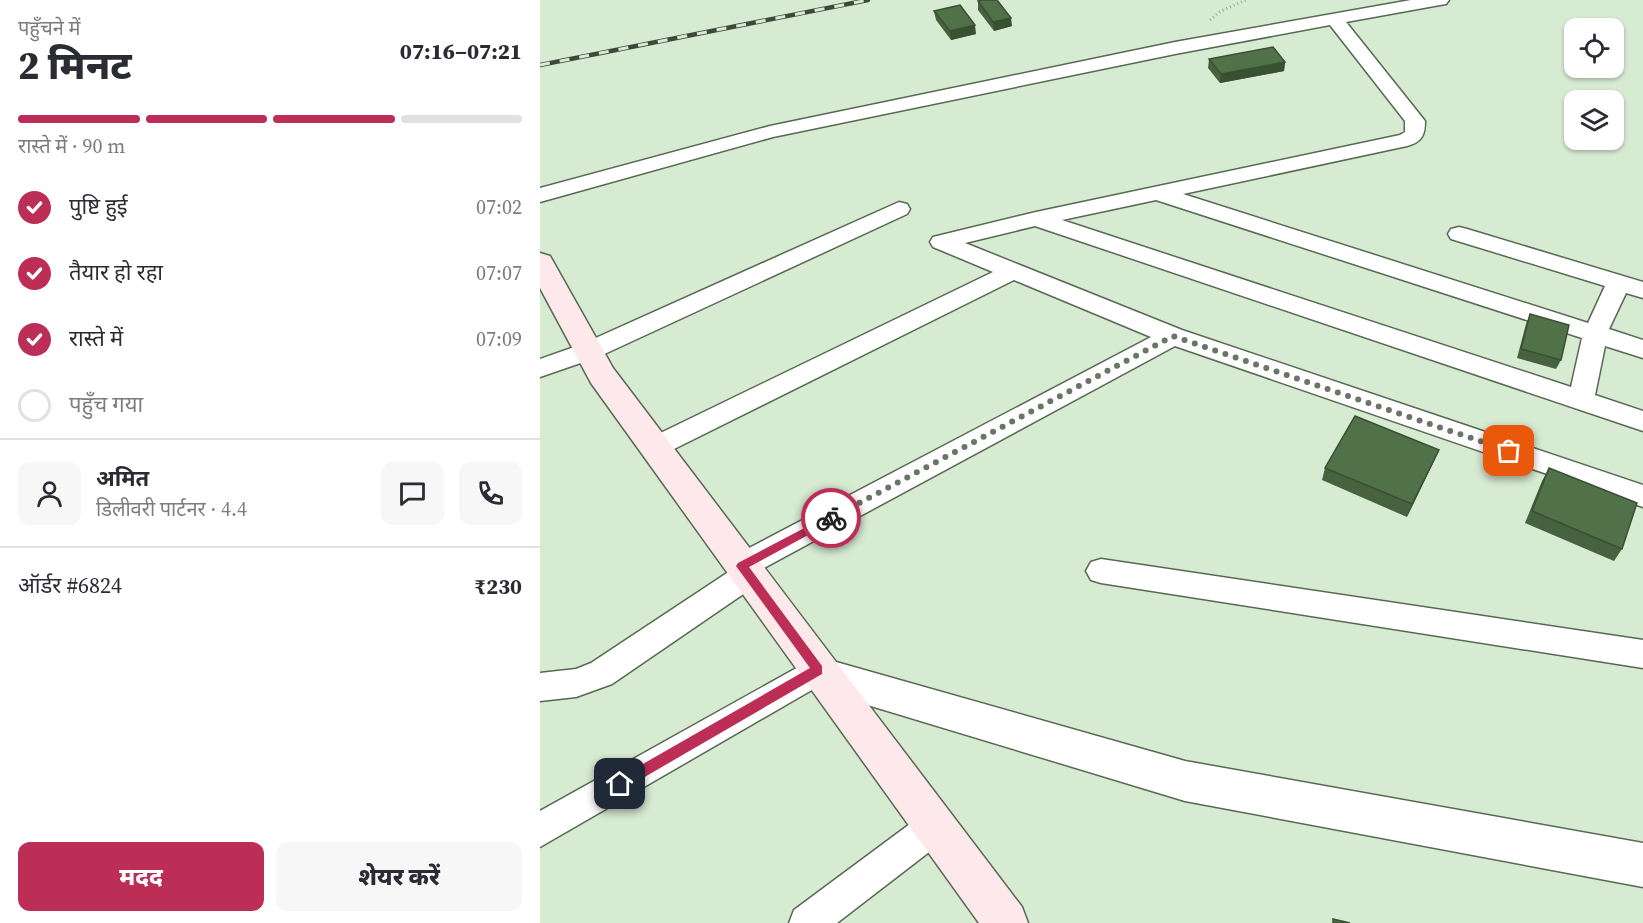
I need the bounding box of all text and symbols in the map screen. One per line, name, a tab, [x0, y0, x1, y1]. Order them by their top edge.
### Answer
text: पहुँचने में	[18, 14, 80, 42]
map controls	[1564, 18, 1624, 150]
button: locate	[1564, 18, 1624, 78]
text: 07:16–07:21	[400, 36, 522, 66]
text: 2 मिनट	[18, 39, 132, 92]
button: layers	[1564, 90, 1624, 150]
text: रास्ते में · 90 m	[18, 132, 125, 160]
icon: check	[18, 191, 51, 224]
text: पुष्टि हुई	[69, 191, 128, 221]
text: 07:02	[476, 193, 522, 221]
icon: check	[18, 257, 51, 290]
text: तैयार हो रहा	[69, 257, 163, 287]
text: 07:07	[476, 259, 522, 287]
icon: check	[18, 323, 51, 356]
text: रास्ते में	[69, 323, 123, 353]
text: 07:09	[476, 325, 522, 353]
text: पहुँच गया	[69, 389, 143, 419]
pin	[1483, 425, 1534, 476]
icon: bag	[1492, 434, 1525, 467]
button: person	[18, 462, 81, 525]
button: chat	[381, 462, 444, 525]
button: phone	[459, 462, 522, 525]
text: अमित	[96, 463, 149, 493]
courier	[801, 488, 861, 548]
text: डिलीवरी पार्टनर · 4.4	[96, 495, 247, 523]
icon: bike	[815, 502, 848, 535]
text: ऑर्डर #6824	[18, 570, 122, 600]
text: ₹230	[474, 571, 522, 601]
pin	[594, 758, 645, 809]
icon: home	[603, 767, 636, 800]
button: मदद	[18, 842, 264, 911]
button: शेयर करें	[276, 842, 522, 911]

